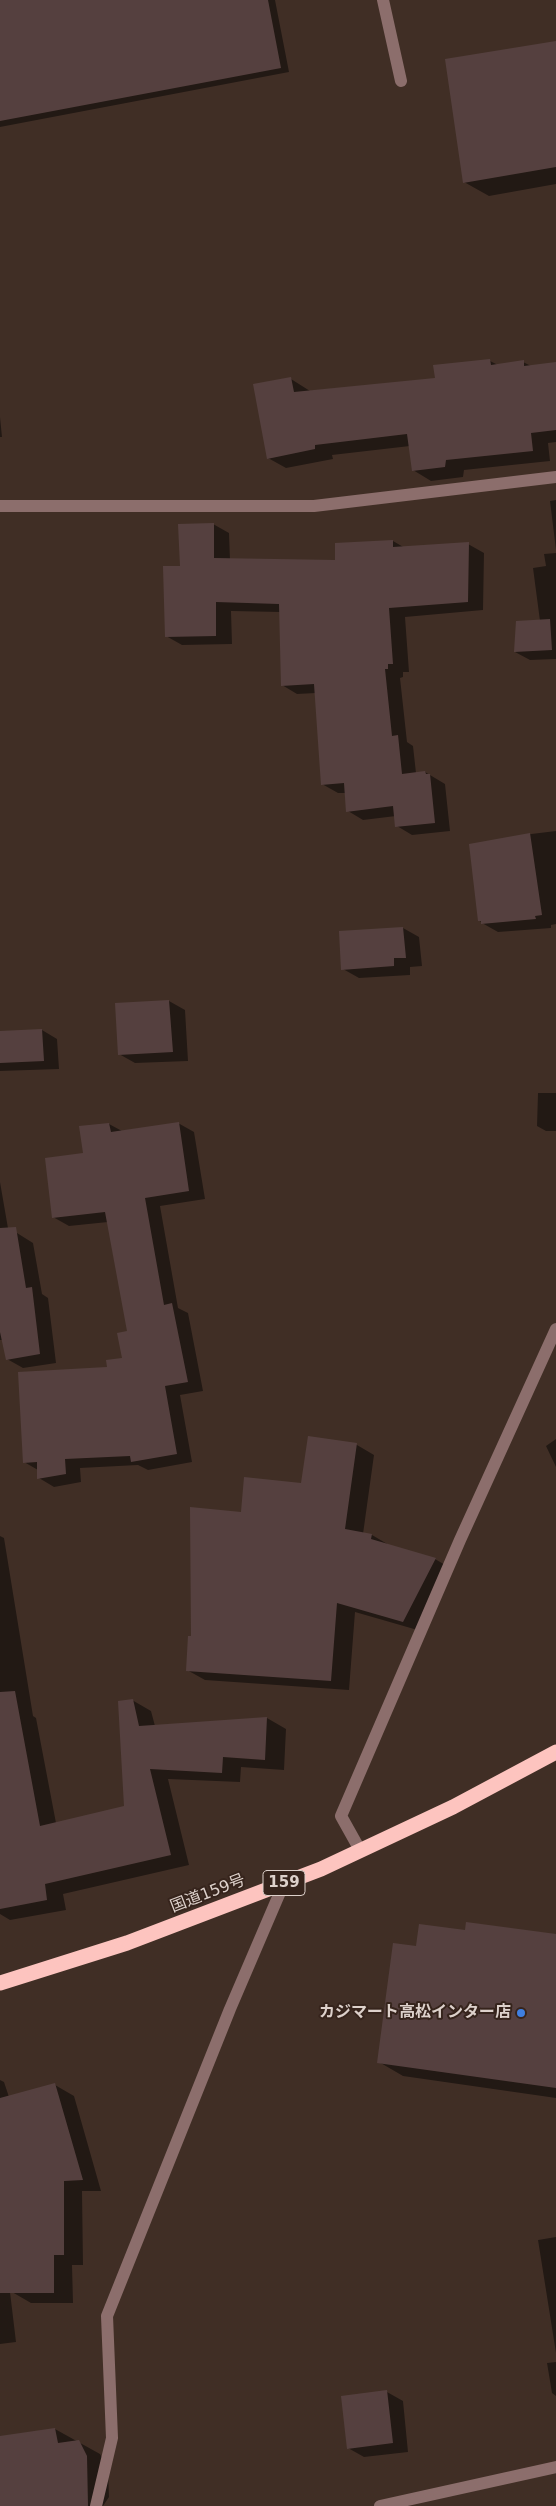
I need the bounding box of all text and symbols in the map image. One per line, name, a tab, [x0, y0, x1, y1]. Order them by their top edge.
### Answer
road number: 159	[263, 1870, 305, 1896]
street label: 国道159号	[168, 1871, 248, 1917]
place label: カジマート高松インター店	[319, 2003, 511, 2023]
marker: カジマート高松インター店	[515, 2007, 527, 2019]

